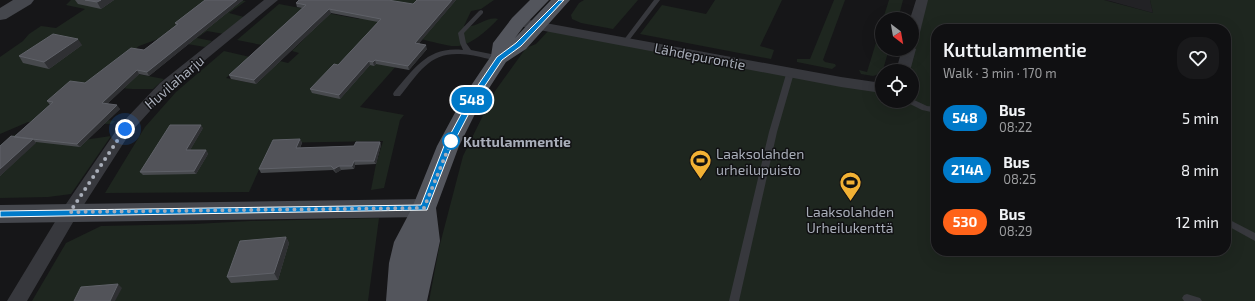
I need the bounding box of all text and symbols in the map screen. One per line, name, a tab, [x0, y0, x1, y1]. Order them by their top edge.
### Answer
north arrow	[875, 12, 919, 56]
map controls	[875, 12, 919, 108]
button: heart	[1177, 37, 1219, 79]
text: Kuttulammentie	[943, 38, 1087, 61]
street label: Lähdepurontie	[653, 39, 747, 73]
street label: Huvilaharju	[141, 52, 207, 112]
button: locate	[875, 64, 919, 108]
text: Walk · 3 min · 170 m	[943, 65, 1057, 81]
line badge: 548	[449, 87, 495, 113]
text: 548	[459, 91, 485, 108]
text: Bus	[999, 101, 1025, 119]
text: 548	[952, 109, 978, 126]
text: 5 min	[1182, 109, 1219, 127]
your location	[115, 119, 135, 139]
text: 08:22	[999, 119, 1032, 135]
marker: Kuttulammentie	[442, 132, 460, 150]
place label: Kuttulammentie	[463, 133, 571, 150]
place label: Laaksolahden urheilupuisto	[716, 145, 804, 178]
sports icon: Laaksolahden urheilupuisto	[687, 148, 713, 181]
text: Bus	[1003, 153, 1030, 171]
text: 214A	[951, 161, 983, 178]
text: 8 min	[1181, 161, 1219, 179]
sports icon: Laaksolahden Urheilukenttä	[837, 170, 863, 203]
text: 08:25	[1003, 171, 1036, 187]
place label: Laaksolahden Urheilukenttä	[806, 203, 894, 236]
text: Bus	[999, 205, 1025, 223]
text: 530	[953, 213, 977, 230]
text: 12 min	[1176, 213, 1219, 231]
text: 08:29	[999, 223, 1033, 239]

